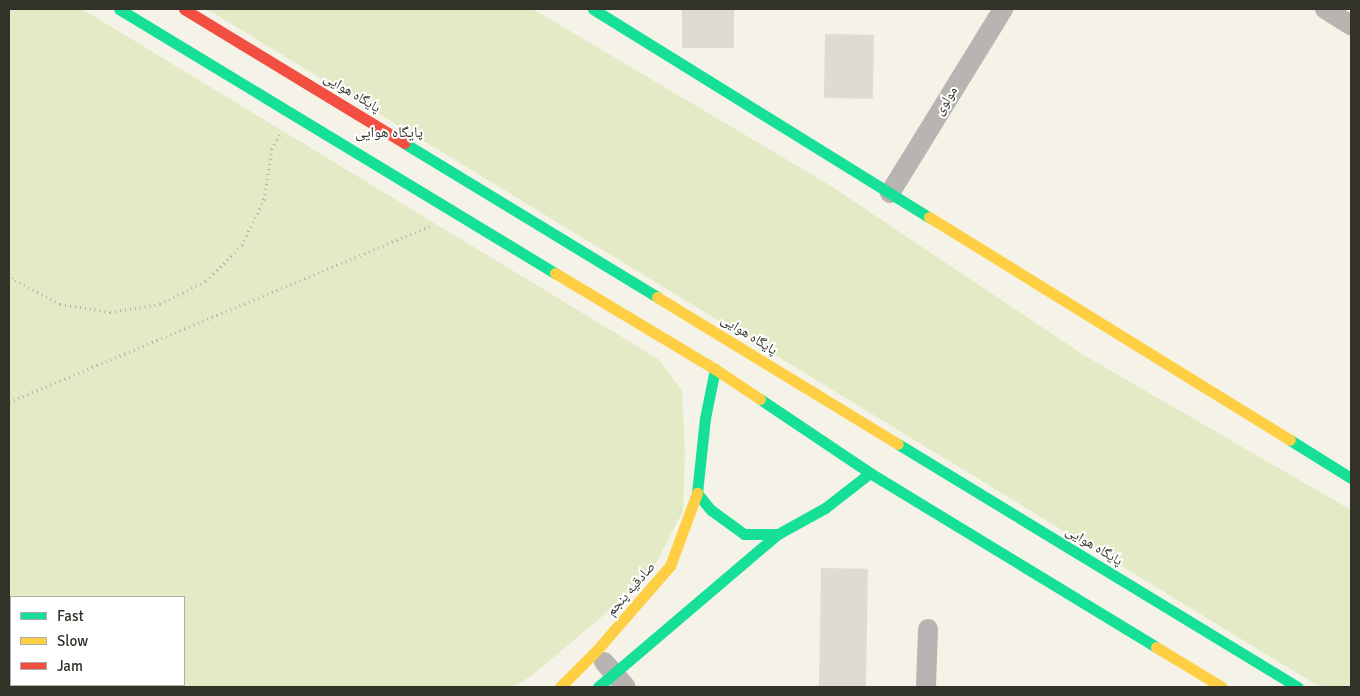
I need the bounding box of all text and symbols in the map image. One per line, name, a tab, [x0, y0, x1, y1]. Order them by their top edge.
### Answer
street label: پایگاه هوایی	[321, 69, 383, 117]
street label: مولوی	[931, 83, 961, 119]
district label: پایگاه هوایی	[355, 124, 423, 142]
street label: پایگاه هوایی	[718, 311, 780, 359]
street label: پایگاه هوایی	[1063, 522, 1125, 570]
street label: صادقیه پنجم	[603, 558, 659, 620]
legend	[10, 596, 185, 686]
text: Fast	[57, 607, 84, 625]
text: Slow	[57, 632, 88, 650]
text: Jam	[57, 657, 83, 675]

